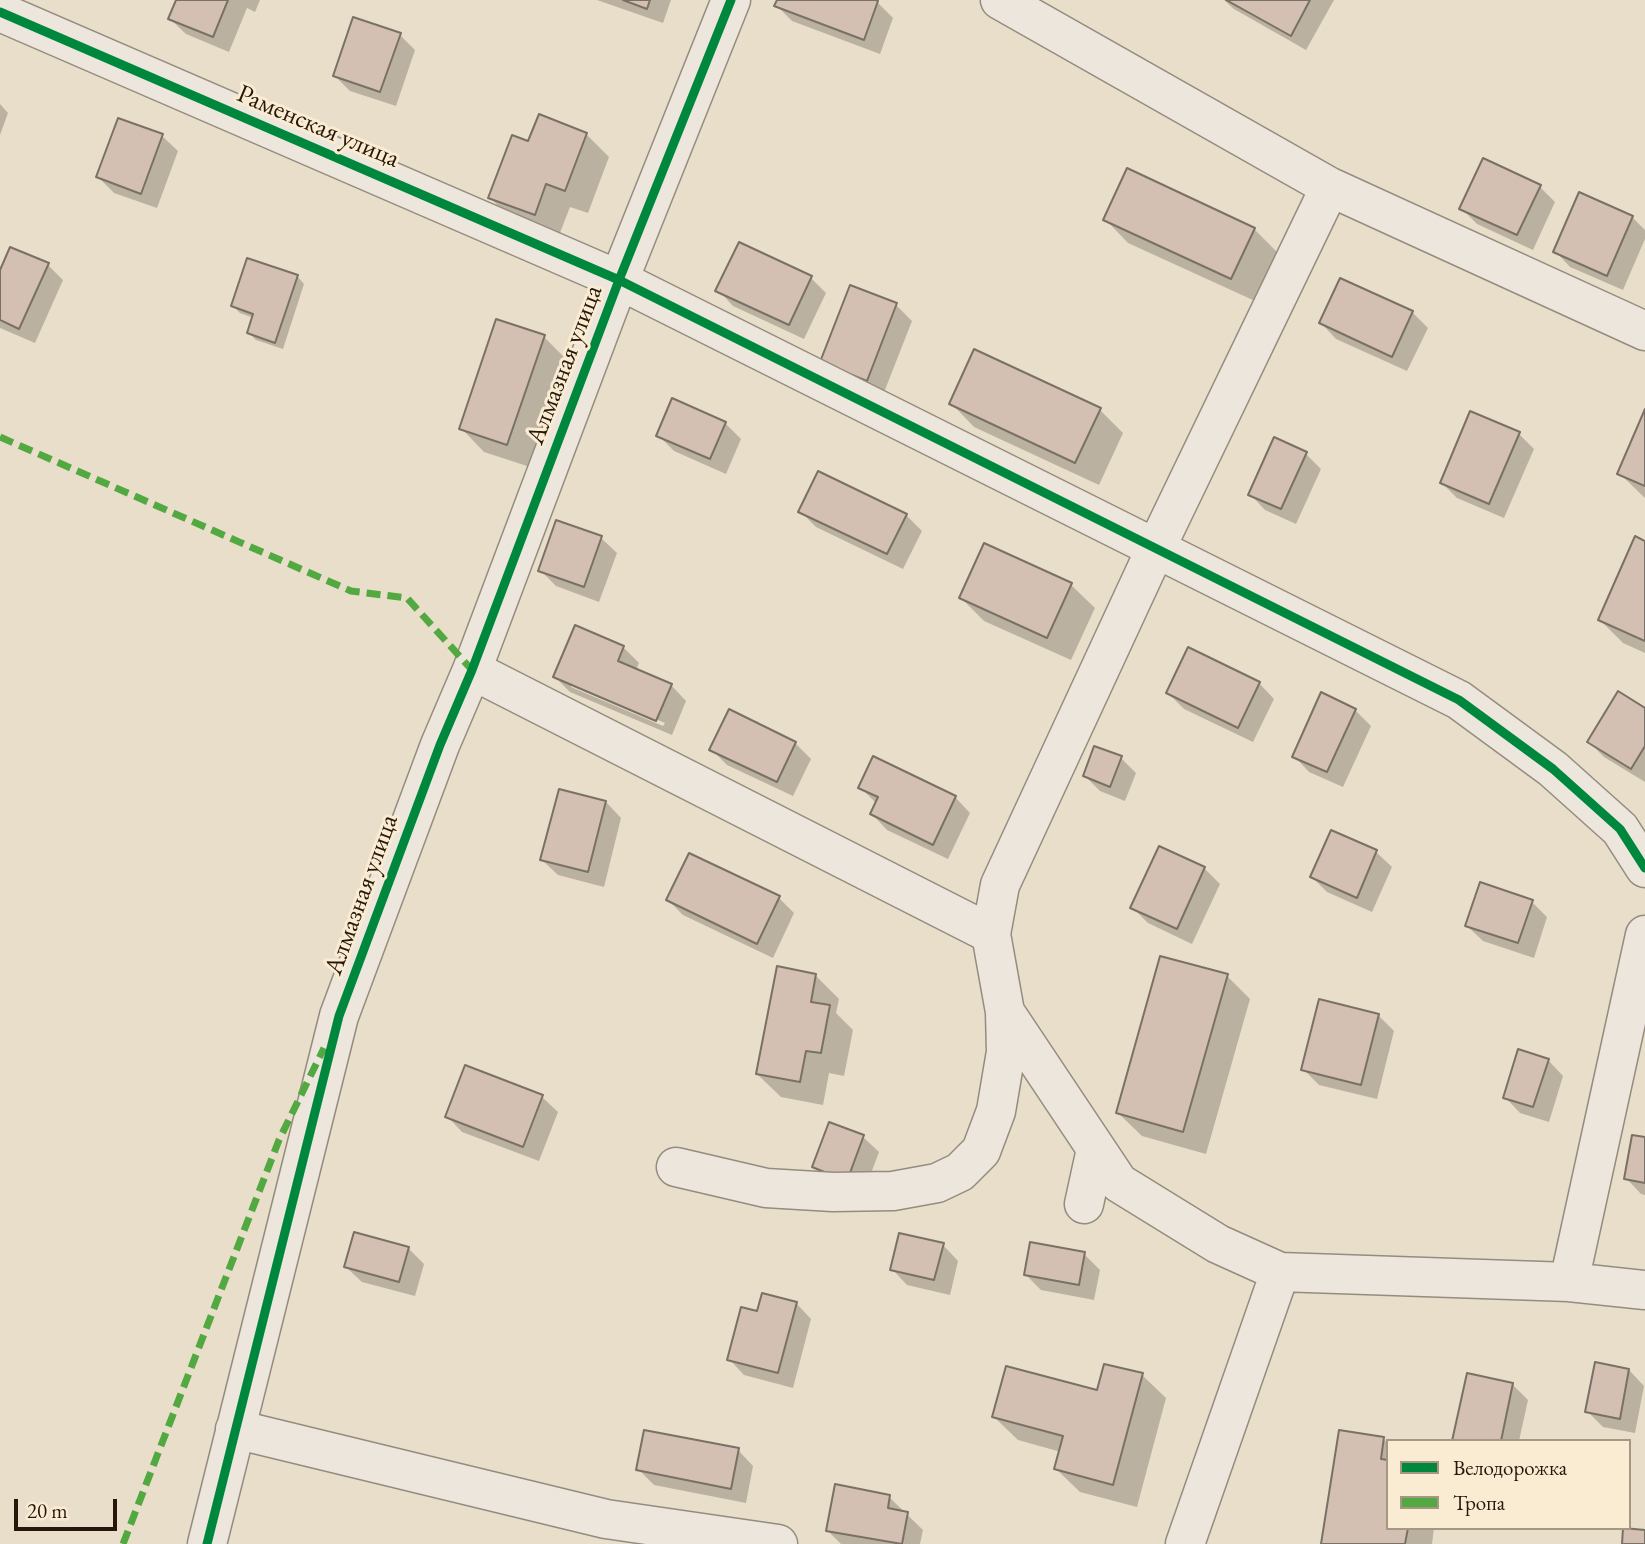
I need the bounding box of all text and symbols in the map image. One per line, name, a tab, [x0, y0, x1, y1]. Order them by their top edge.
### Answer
street label: Раменская улица	[232, 79, 404, 175]
street label: Алмазная улица	[520, 281, 610, 449]
street label: Алмазная улица	[319, 811, 405, 979]
legend	[1386, 1439, 1631, 1530]
text: Велодорожка	[1453, 1454, 1567, 1481]
scale bar	[18, 1484, 121, 1528]
text: Тропа	[1453, 1489, 1505, 1516]
text: 20 m	[27, 1497, 68, 1524]

